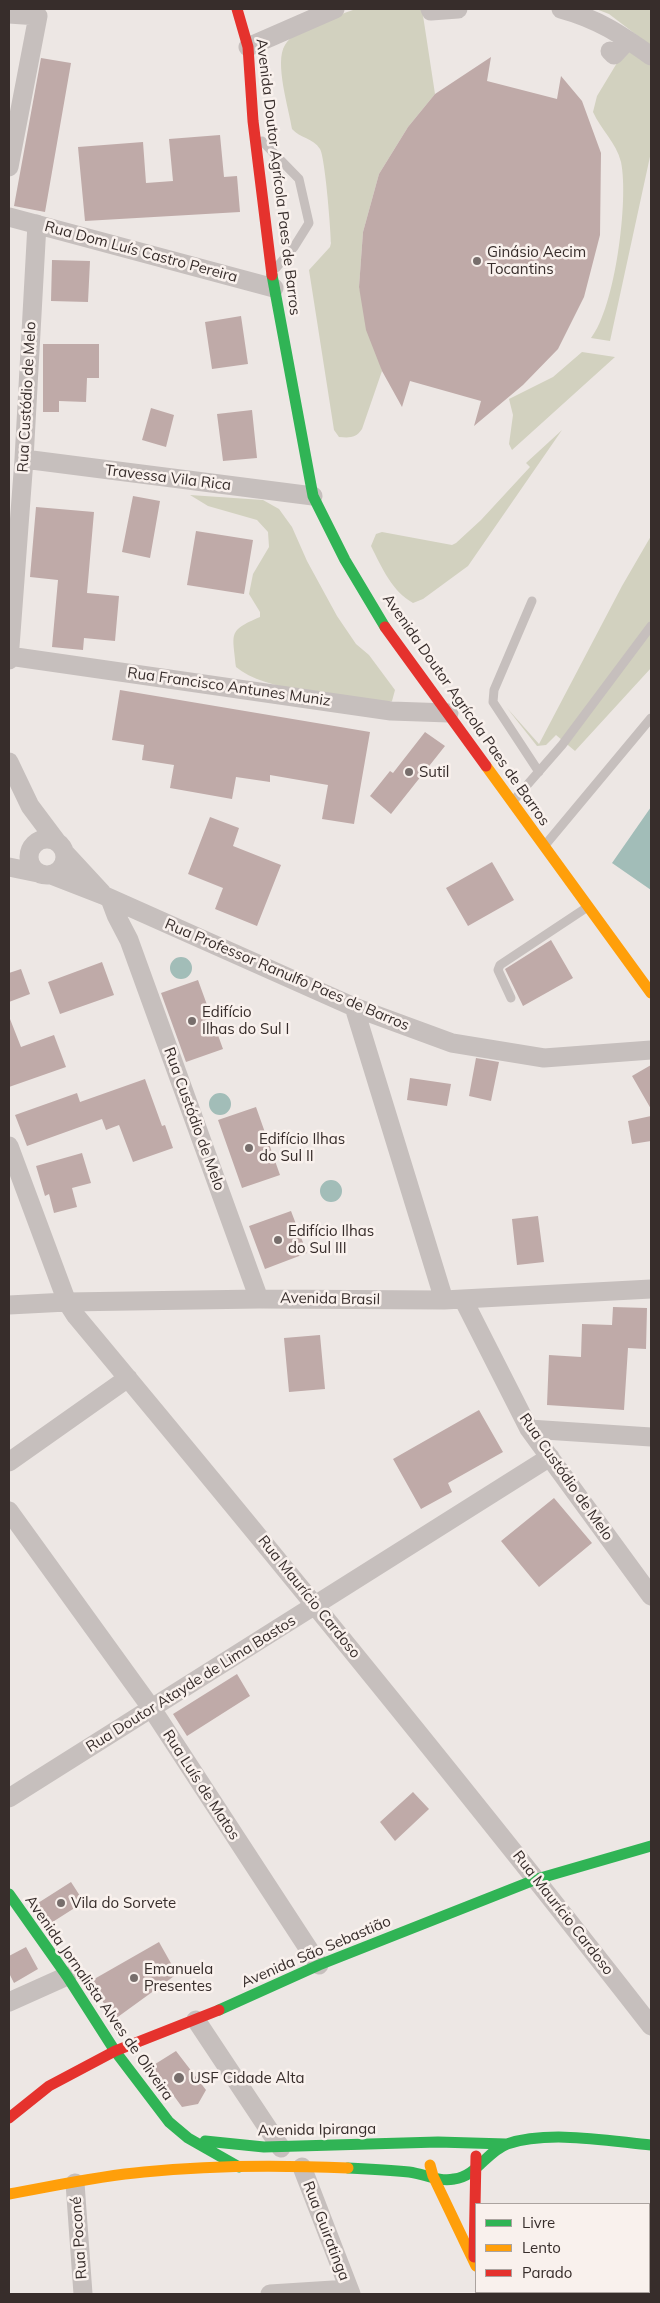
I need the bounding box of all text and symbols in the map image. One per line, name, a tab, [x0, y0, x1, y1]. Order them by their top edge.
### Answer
street label: Avenida Doutor Agrícola Paes de Barros	[252, 38, 304, 316]
street label: Rua Dom Luís Castro Pereira	[43, 218, 239, 286]
place label: Ginásio Aecim Tocantins	[487, 243, 586, 278]
marker: Ginásio Aecim Tocantins	[471, 255, 483, 267]
street label: Rua Custódio de Melo	[14, 321, 40, 473]
street label: Travessa Vila Rica	[104, 461, 232, 495]
street label: Avenida Doutor Agrícola Paes de Barros	[379, 591, 553, 829]
street label: Rua Francisco Antunes Muniz	[126, 664, 332, 710]
place label: Sutil	[419, 763, 449, 781]
marker: Sutil	[403, 766, 415, 778]
street label: Rua Professor Ranulfo Paes de Barros	[162, 915, 412, 1035]
place label: Edifício Ilhas do Sul I	[202, 1003, 289, 1038]
marker: Edifício Ilhas do Sul I	[186, 1015, 198, 1027]
street label: Rua Custódio de Melo	[160, 1045, 228, 1193]
place label: Edifício Ilhas do Sul II	[259, 1130, 345, 1165]
marker: Edifício Ilhas do Sul II	[243, 1142, 255, 1154]
place label: Edifício Ilhas do Sul III	[288, 1222, 374, 1257]
marker: Edifício Ilhas do Sul III	[272, 1234, 284, 1246]
street label: Avenida Brasil	[280, 1289, 380, 1309]
street label: Rua Custódio de Melo	[515, 1410, 617, 1544]
street label: Rua Maurício Cardoso	[254, 1532, 364, 1662]
street label: Rua Doutor Atayde de Lima Bastos	[83, 1612, 299, 1756]
street label: Rua Luís de Matos	[159, 1727, 243, 1843]
street label: Rua Maurício Cardoso	[509, 1847, 617, 1979]
street label: Avenida Jornalista Alves de Oliveira	[21, 1892, 177, 2104]
place label: Vila do Sorvete	[71, 1894, 176, 1912]
marker: Vila do Sorvete	[55, 1897, 67, 1909]
street label: Avenida São Sebastião	[238, 1912, 394, 1992]
place label: Emanuela Presentes	[144, 1960, 213, 1995]
marker: Emanuela Presentes	[128, 1972, 140, 1984]
place label: USF Cidade Alta	[190, 2069, 304, 2087]
marker: USF Cidade Alta	[172, 2071, 186, 2085]
street label: Avenida Ipiranga	[258, 2120, 376, 2140]
street label: Rua Guiratinga	[299, 2179, 353, 2283]
street label: Rua Poconé	[67, 2196, 91, 2280]
legend	[475, 2203, 650, 2293]
text: Livre	[522, 2213, 555, 2232]
text: Lento	[522, 2238, 561, 2257]
text: Parado	[522, 2263, 572, 2282]

